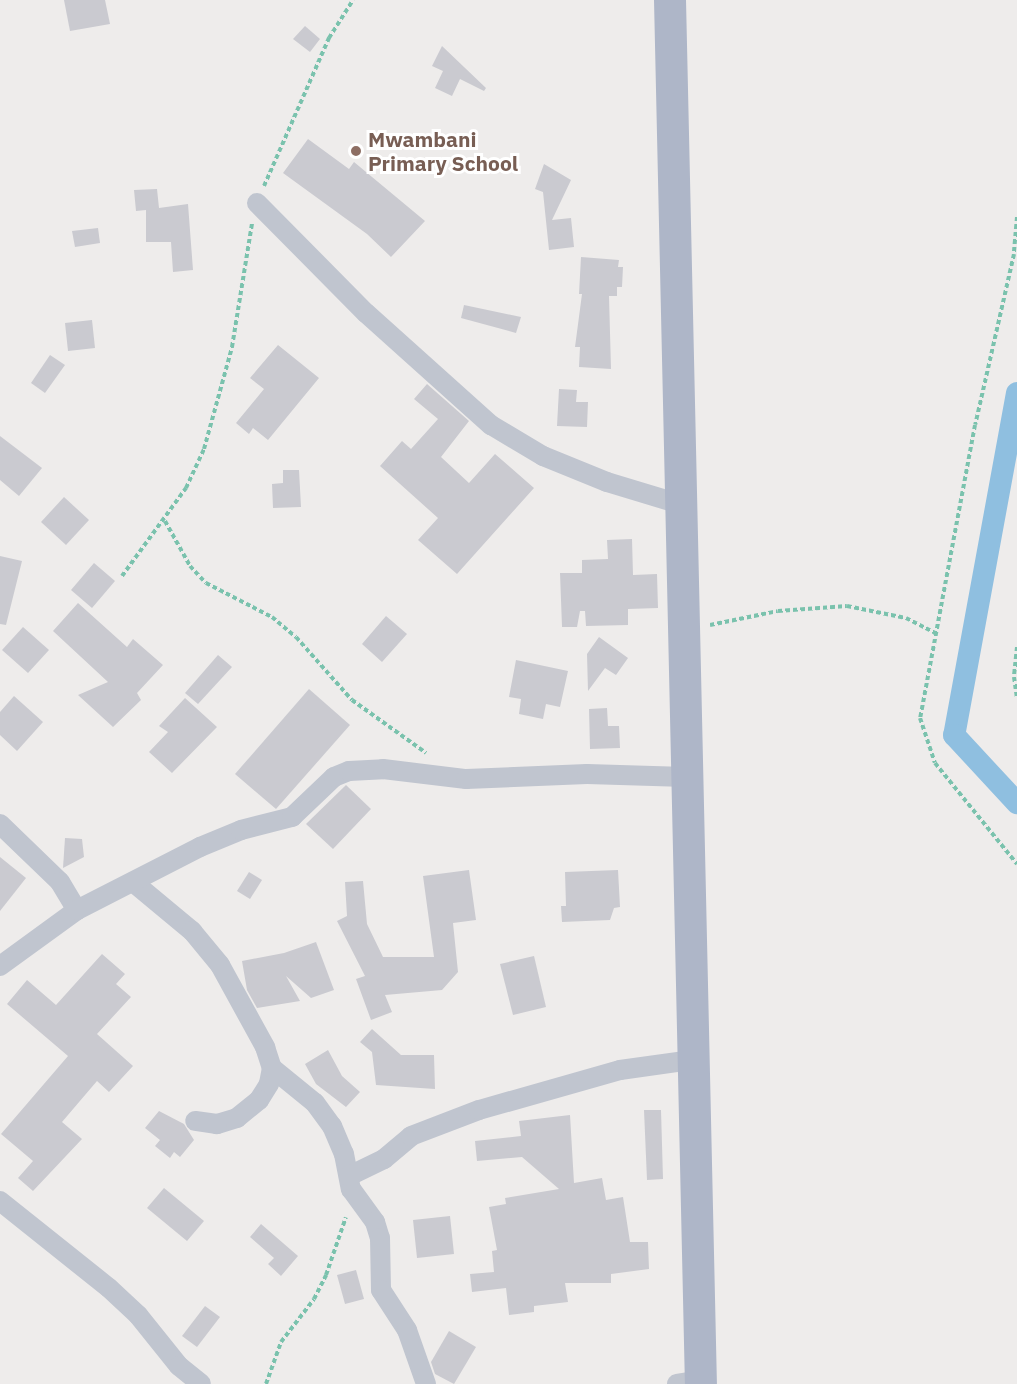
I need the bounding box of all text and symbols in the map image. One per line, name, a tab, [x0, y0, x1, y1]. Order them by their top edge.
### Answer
place label: Mwambani Primary School	[368, 126, 518, 176]
marker: Mwambani Primary School	[349, 144, 363, 158]

